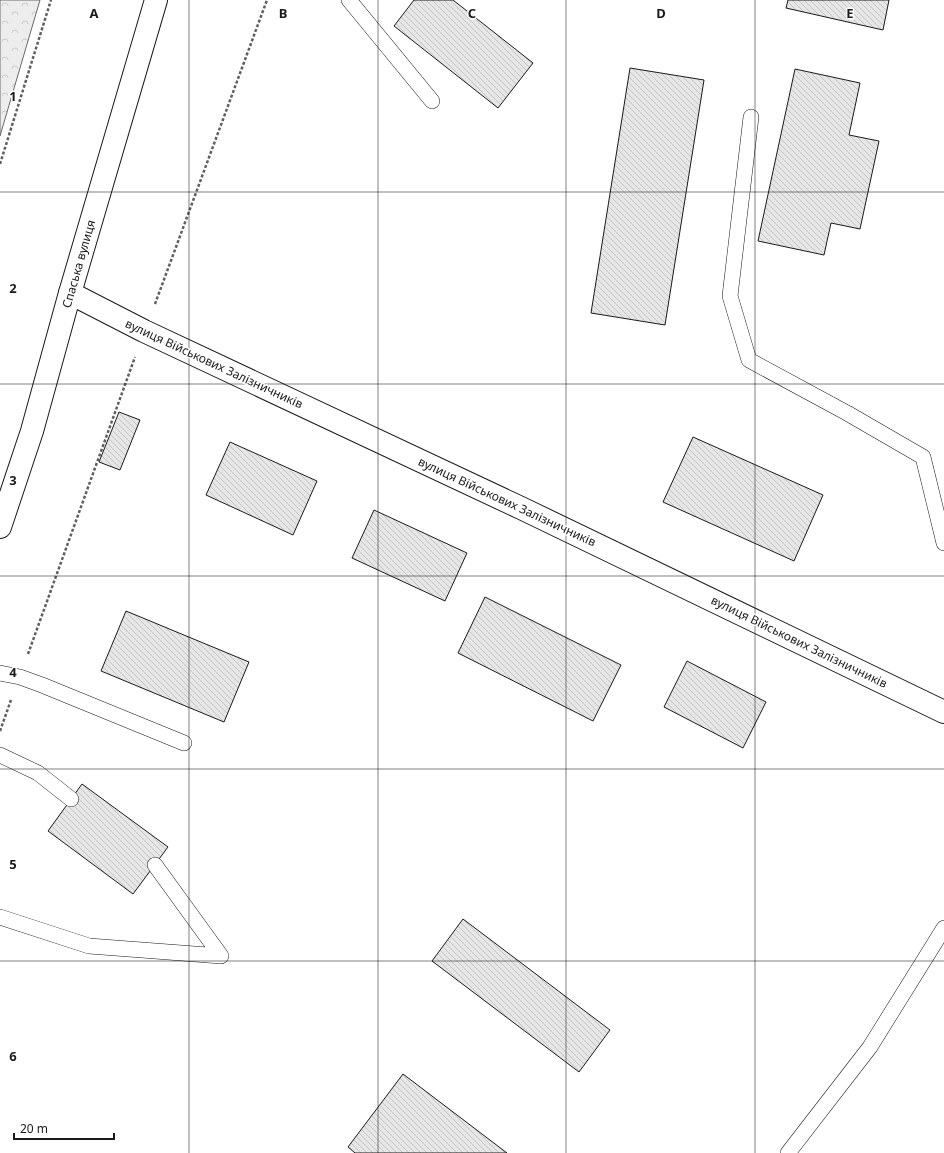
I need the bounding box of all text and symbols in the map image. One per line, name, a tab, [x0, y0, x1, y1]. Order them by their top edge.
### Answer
text: A	[90, 4, 99, 22]
text: B	[279, 4, 287, 22]
text: C	[468, 4, 476, 22]
text: D	[656, 4, 666, 22]
text: E	[846, 4, 854, 22]
text: 1	[9, 87, 17, 105]
street label: Спаська вулиця	[58, 218, 99, 310]
text: 2	[9, 279, 17, 297]
street label: вулиця Військових Залізничників	[123, 315, 306, 412]
street label: вулиця Військових Залізничників	[416, 453, 599, 550]
text: 3	[9, 471, 17, 489]
street label: вулиця Військових Залізничників	[708, 591, 890, 692]
text: 4	[9, 663, 17, 681]
text: 5	[9, 855, 17, 873]
text: 6	[9, 1047, 17, 1065]
scale bar	[14, 1115, 114, 1141]
text: 20 m	[20, 1120, 48, 1137]

